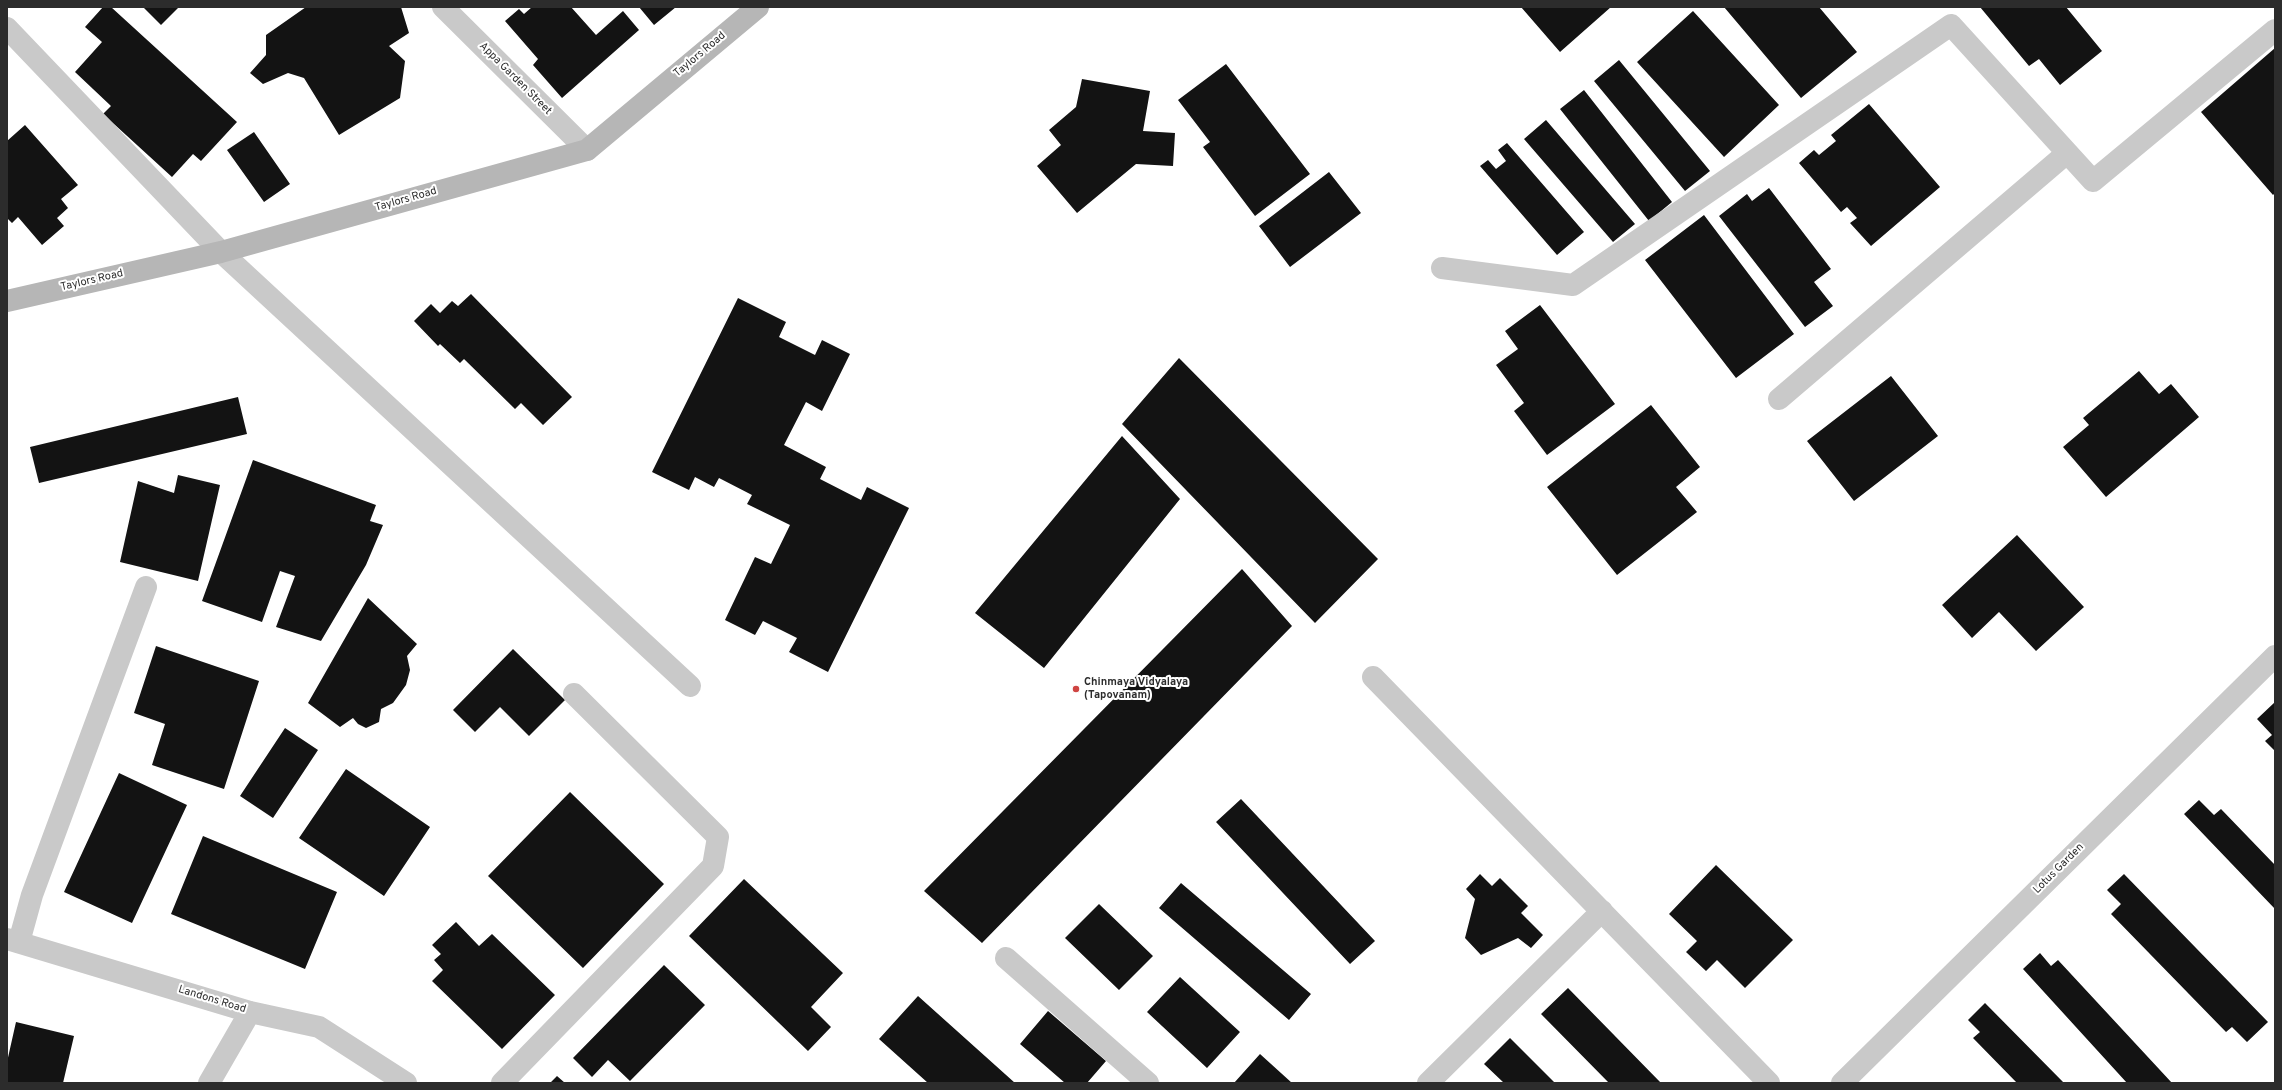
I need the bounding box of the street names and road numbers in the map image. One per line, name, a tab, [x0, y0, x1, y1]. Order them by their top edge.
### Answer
street label: Taylors Road	[671, 29, 729, 81]
street label: Appa Garden Street	[476, 40, 554, 118]
street label: Taylors Road	[374, 185, 438, 215]
street label: Taylors Road	[60, 267, 124, 295]
street label: Lotus Garden	[2031, 841, 2087, 897]
street label: Landons Road	[177, 983, 247, 1017]

